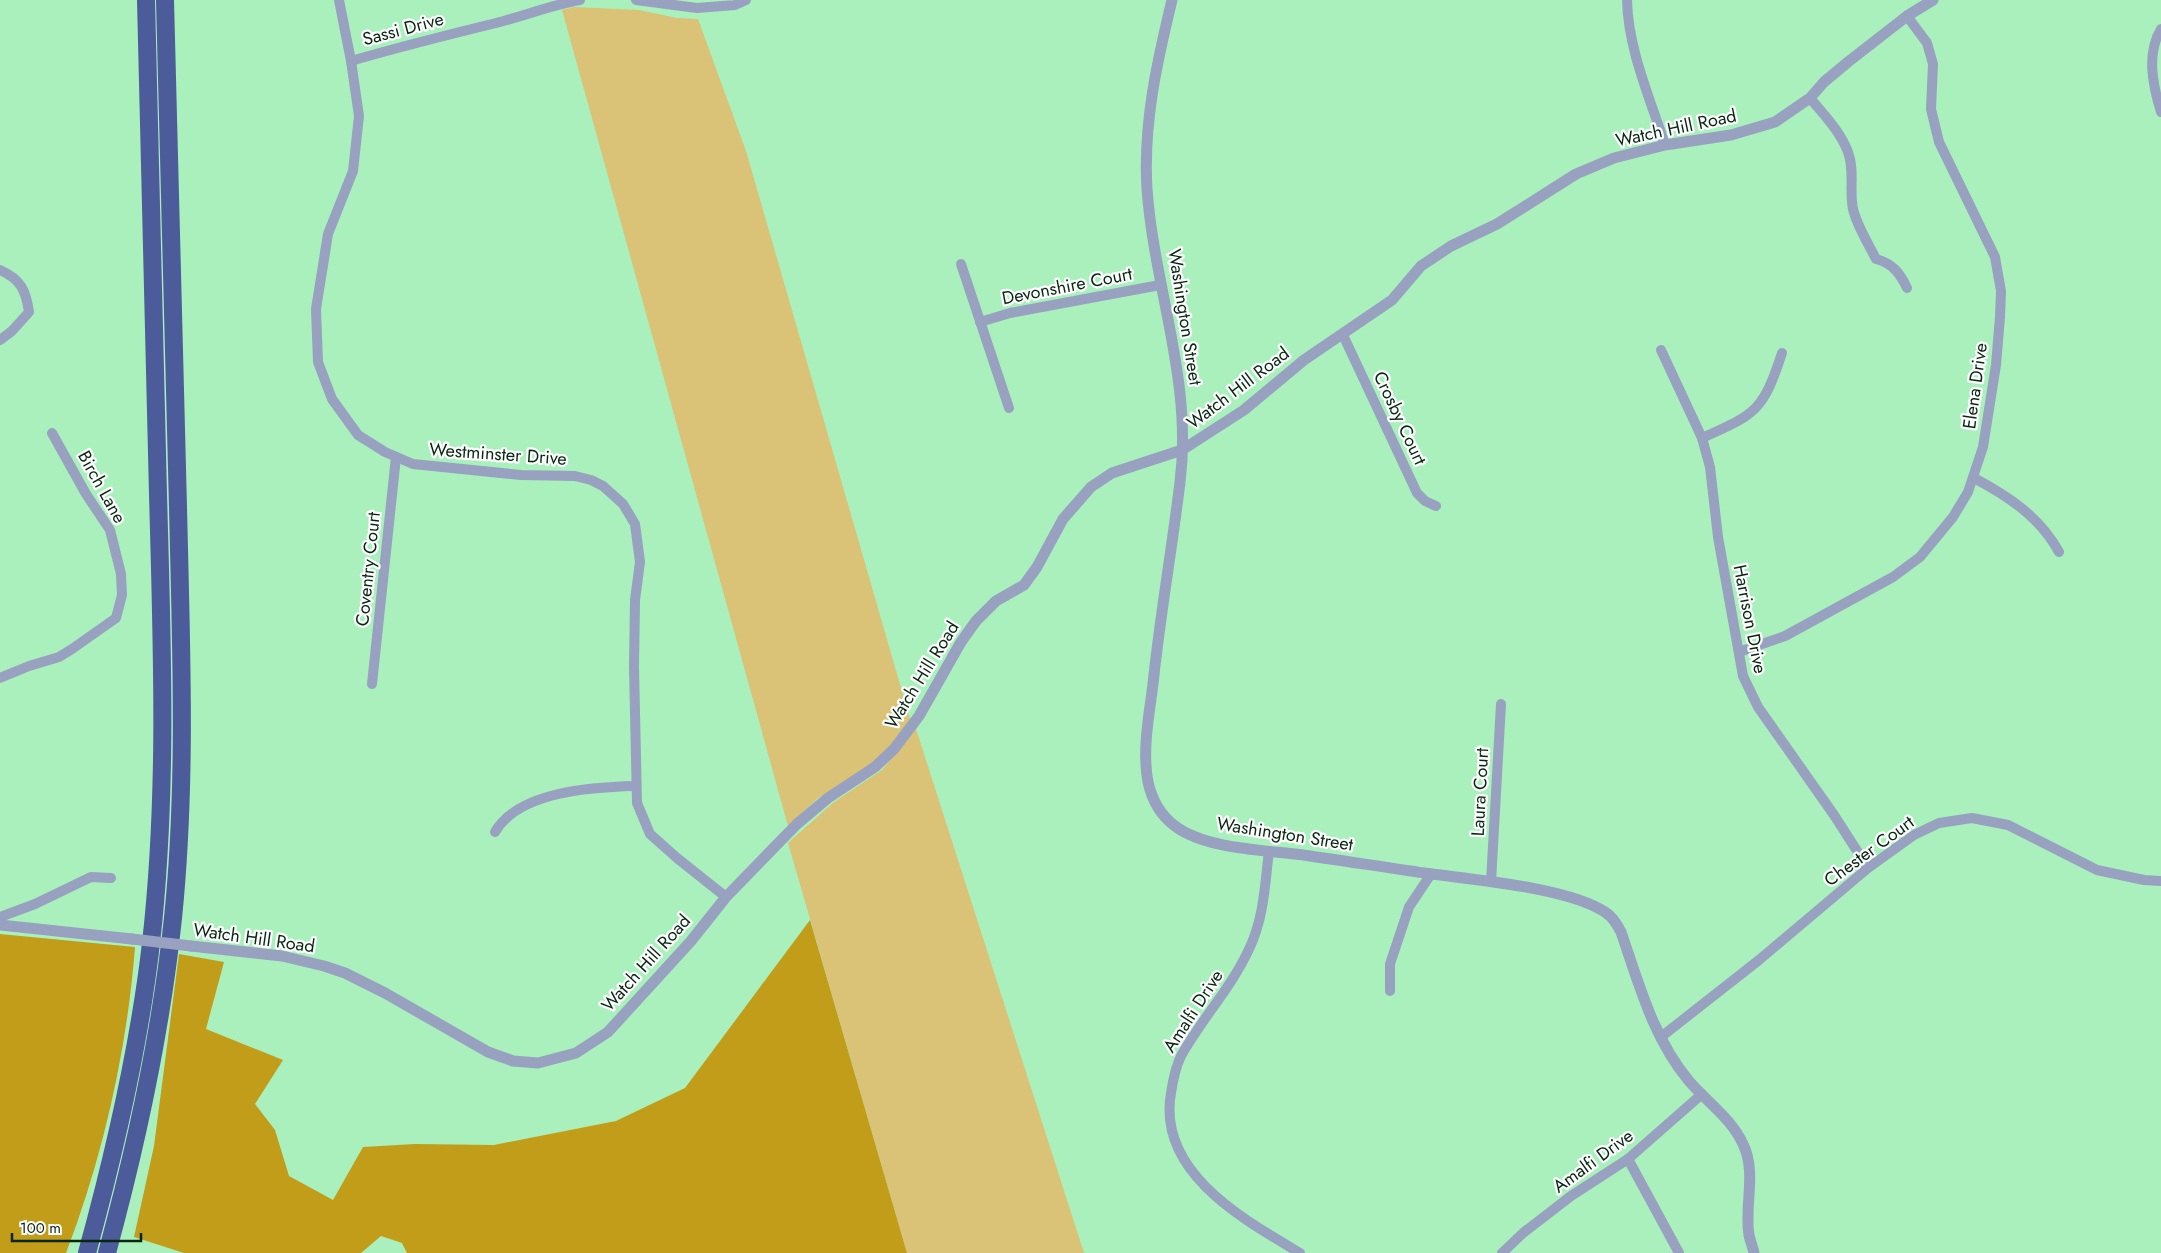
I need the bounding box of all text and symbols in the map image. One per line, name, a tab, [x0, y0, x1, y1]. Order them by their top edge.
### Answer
street label: Sassi Drive	[359, 6, 447, 52]
street label: Watch Hill Road	[1613, 103, 1739, 153]
street label: Washington Street	[1161, 247, 1209, 388]
street label: Devonshire Court	[1000, 260, 1135, 311]
street label: Watch Hill Road	[1181, 341, 1295, 435]
street label: Elena Drive	[1956, 341, 1994, 431]
street label: Crosby Court	[1367, 367, 1433, 470]
street label: Westminster Drive	[428, 436, 568, 472]
street label: Birch Lane	[71, 446, 133, 528]
street label: Coventry Court	[349, 510, 387, 627]
street label: Harrison Drive	[1727, 562, 1773, 676]
street label: Watch Hill Road	[879, 616, 965, 734]
street label: Laura Court	[1465, 746, 1495, 837]
street label: Chester Court	[1819, 809, 1920, 893]
street label: Washington Street	[1215, 810, 1356, 858]
street label: Watch Hill Road	[595, 909, 697, 1017]
street label: Watch Hill Road	[192, 917, 316, 959]
street label: Amalfi Drive	[1157, 965, 1229, 1057]
street label: Amalfi Drive	[1547, 1123, 1639, 1199]
scale bar	[12, 1210, 141, 1242]
text: 100 m	[20, 1217, 61, 1239]

